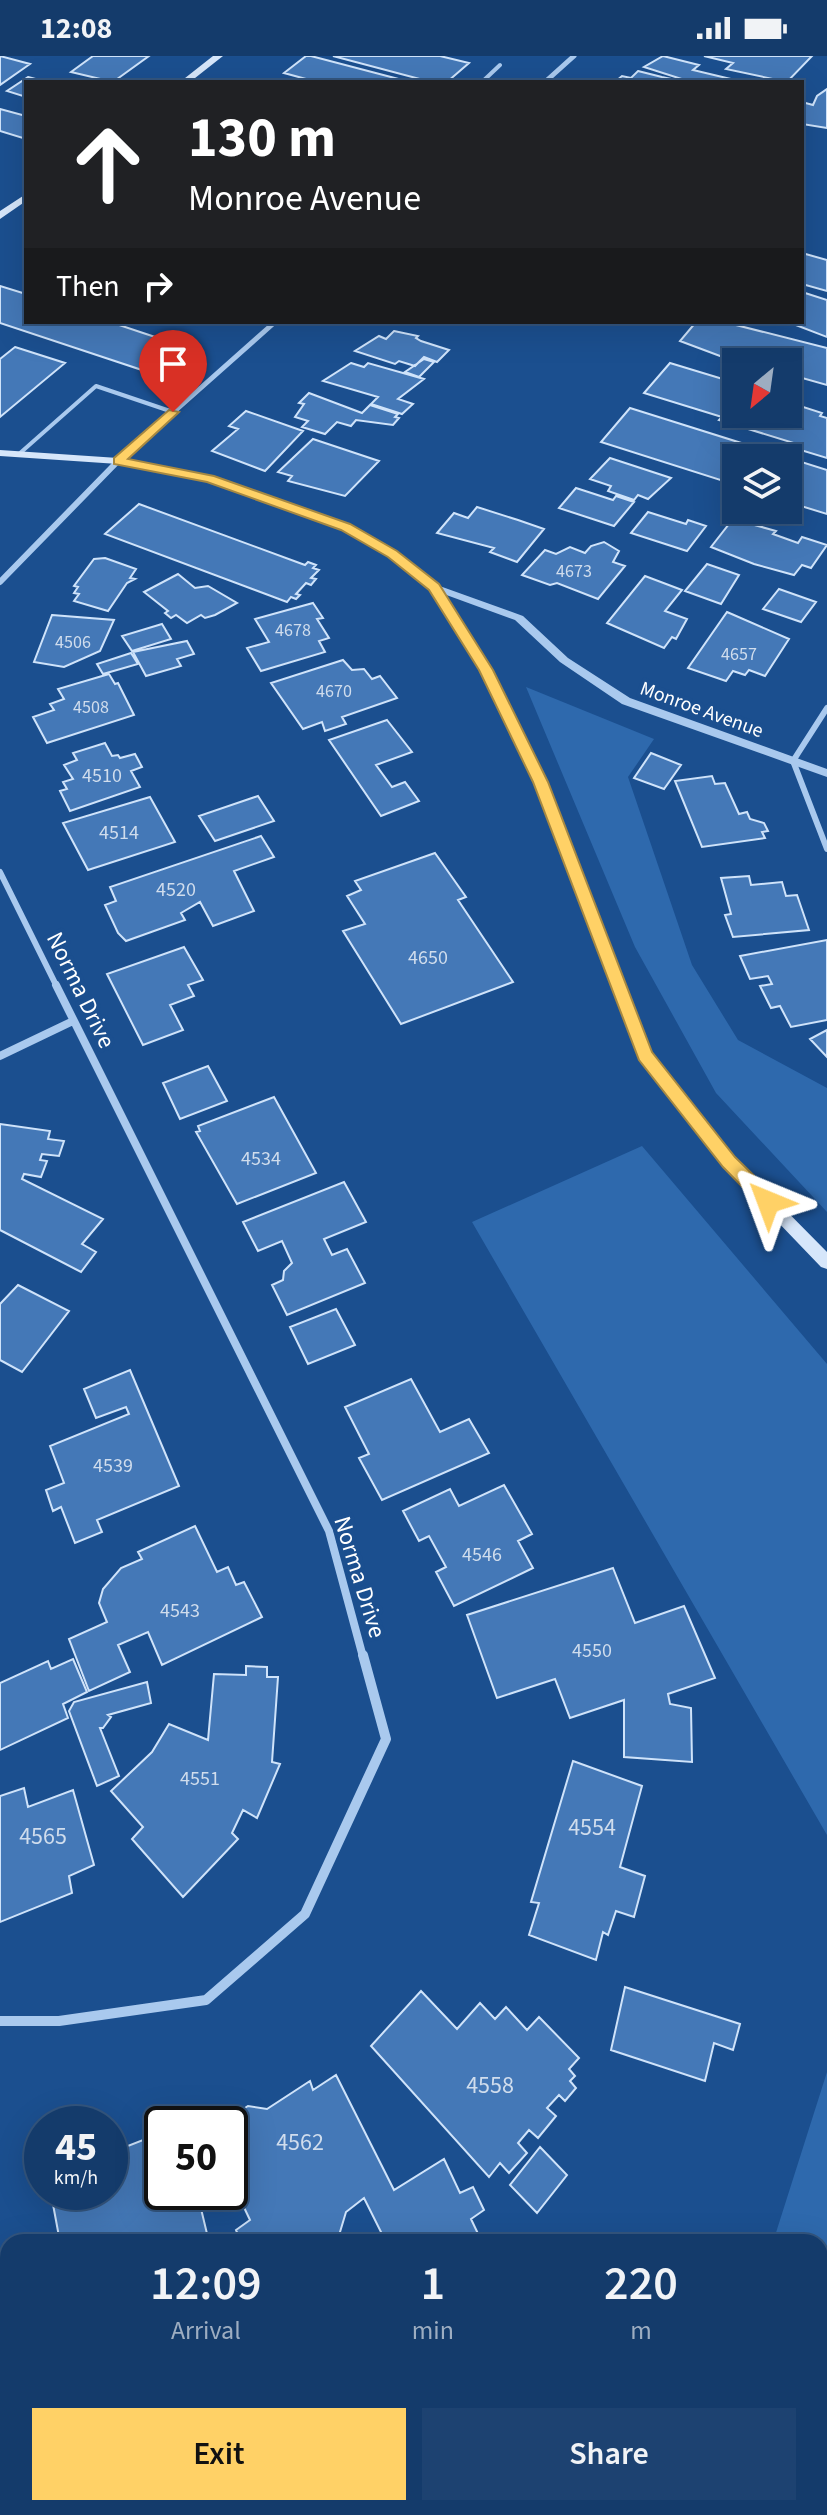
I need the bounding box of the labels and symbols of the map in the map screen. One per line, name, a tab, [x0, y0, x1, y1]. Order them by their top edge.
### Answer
pin	[139, 330, 207, 412]
north arrow	[722, 348, 802, 428]
house number: 4673	[556, 559, 592, 584]
house number: 4678	[275, 618, 311, 643]
house number: 4506	[55, 630, 91, 655]
house number: 4657	[721, 642, 757, 667]
street label: Monroe Avenue	[636, 675, 767, 745]
house number: 4670	[316, 679, 352, 704]
house number: 4508	[73, 695, 109, 720]
house number: 4510	[82, 762, 122, 790]
house number: 4514	[99, 819, 139, 847]
house number: 4520	[156, 876, 196, 904]
street label: Norma Drive	[37, 926, 124, 1054]
house number: 4650	[408, 944, 448, 972]
house number: 4534	[241, 1145, 281, 1173]
position arrow	[726, 1160, 810, 1244]
house number: 4539	[93, 1452, 133, 1480]
street label: Norma Drive	[324, 1512, 395, 1642]
house number: 4546	[462, 1541, 502, 1569]
house number: 4543	[160, 1597, 200, 1625]
house number: 4550	[572, 1637, 612, 1665]
house number: 4551	[180, 1765, 220, 1793]
house number: 4554	[568, 1810, 616, 1845]
house number: 4565	[19, 1819, 67, 1854]
house number: 4558	[466, 2068, 514, 2103]
speed limit sign: 50	[144, 2106, 248, 2210]
house number: 4562	[276, 2125, 324, 2160]

